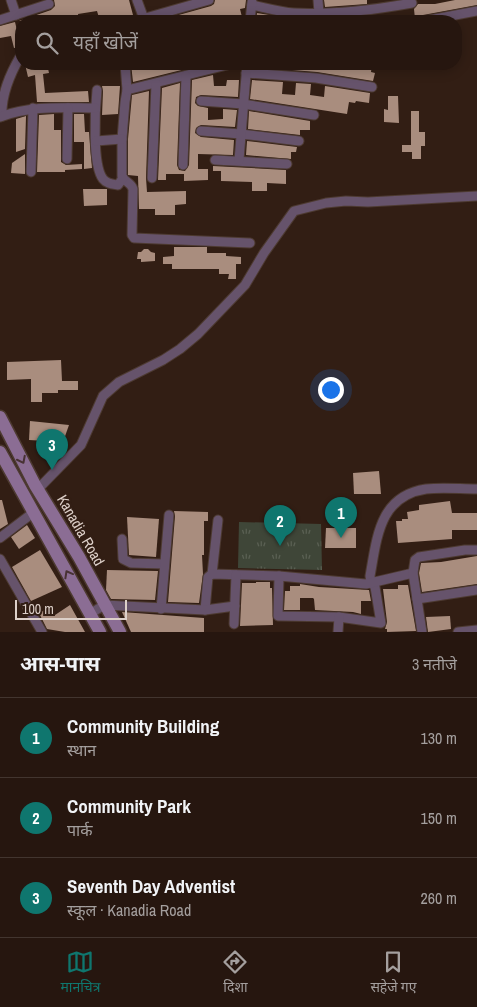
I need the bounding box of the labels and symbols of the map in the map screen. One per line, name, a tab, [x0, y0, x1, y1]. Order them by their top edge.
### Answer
your location	[318, 377, 344, 403]
pin: 3	[36, 429, 68, 470]
one-way arrow	[16, 455, 26, 464]
street label: Kanadia Road	[52, 491, 110, 569]
pin: 1	[325, 497, 357, 538]
pin: 2	[264, 505, 296, 546]
one-way arrow	[64, 570, 74, 579]
scale bar	[15, 597, 128, 620]

